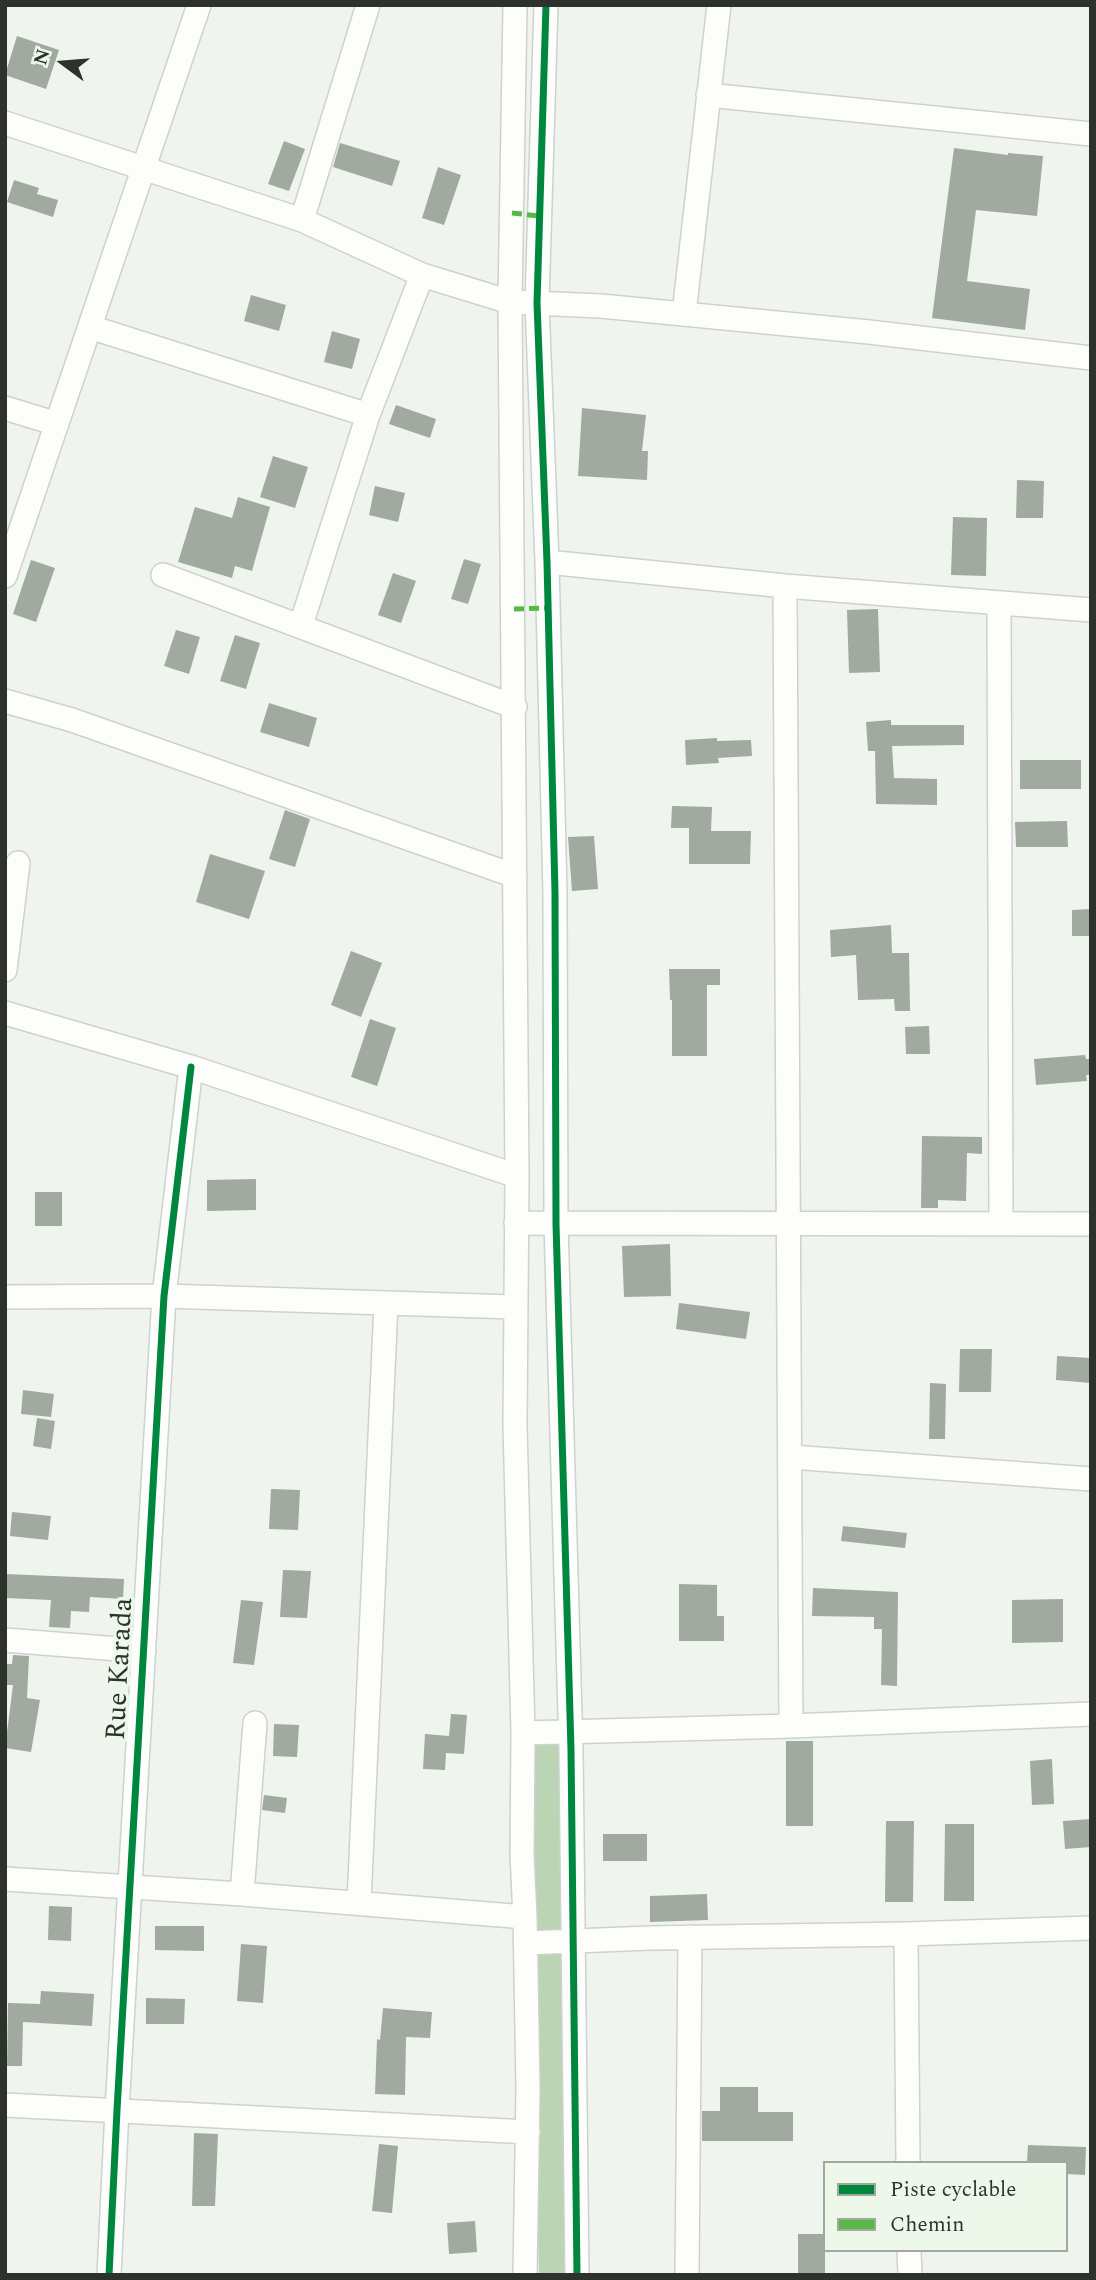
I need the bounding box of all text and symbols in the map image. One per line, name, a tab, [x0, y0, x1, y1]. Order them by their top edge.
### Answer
north arrow	[28, 28, 98, 98]
text: N	[26, 46, 58, 69]
street label: Rue Karada	[101, 1597, 143, 1741]
legend	[823, 2161, 1068, 2252]
text: Piste cyclable	[890, 2174, 1016, 2206]
text: Chemin	[890, 2209, 964, 2241]

